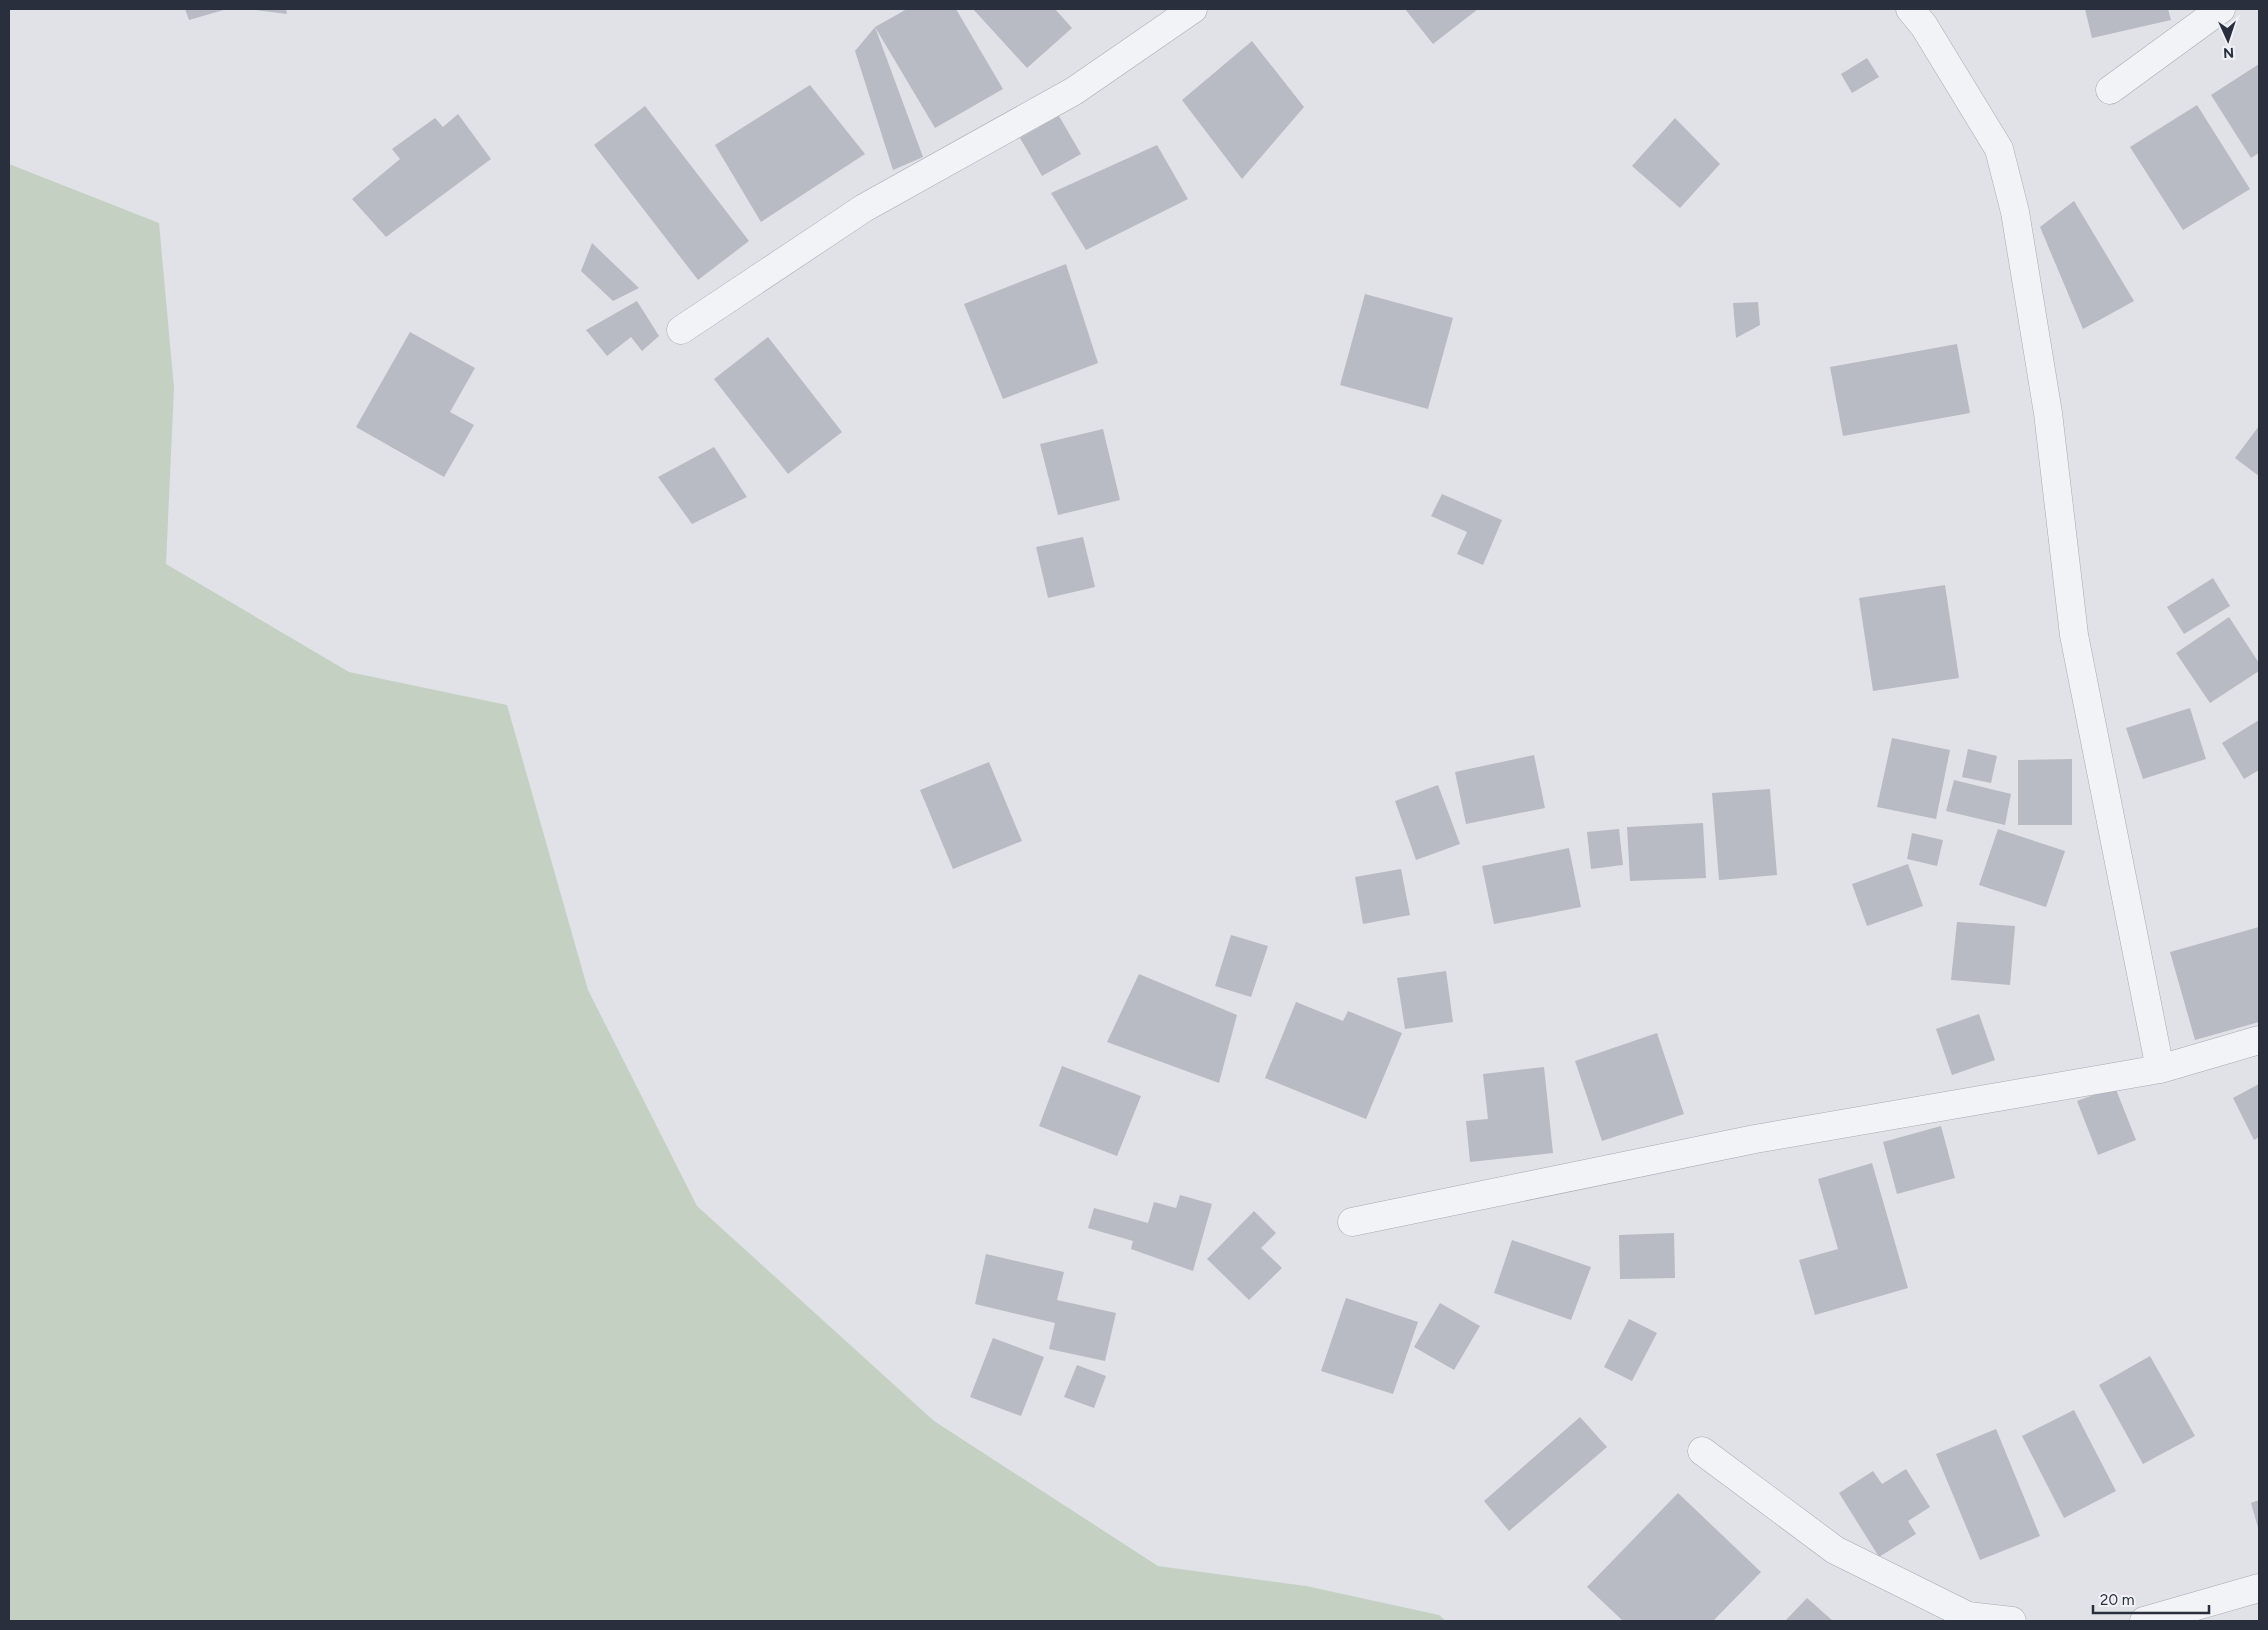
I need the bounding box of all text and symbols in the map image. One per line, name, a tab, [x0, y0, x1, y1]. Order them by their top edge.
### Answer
north arrow	[2203, 15, 2253, 65]
text: N	[2223, 44, 2235, 61]
scale bar	[2093, 1582, 2209, 1614]
text: 20 m	[2100, 1591, 2134, 1609]

